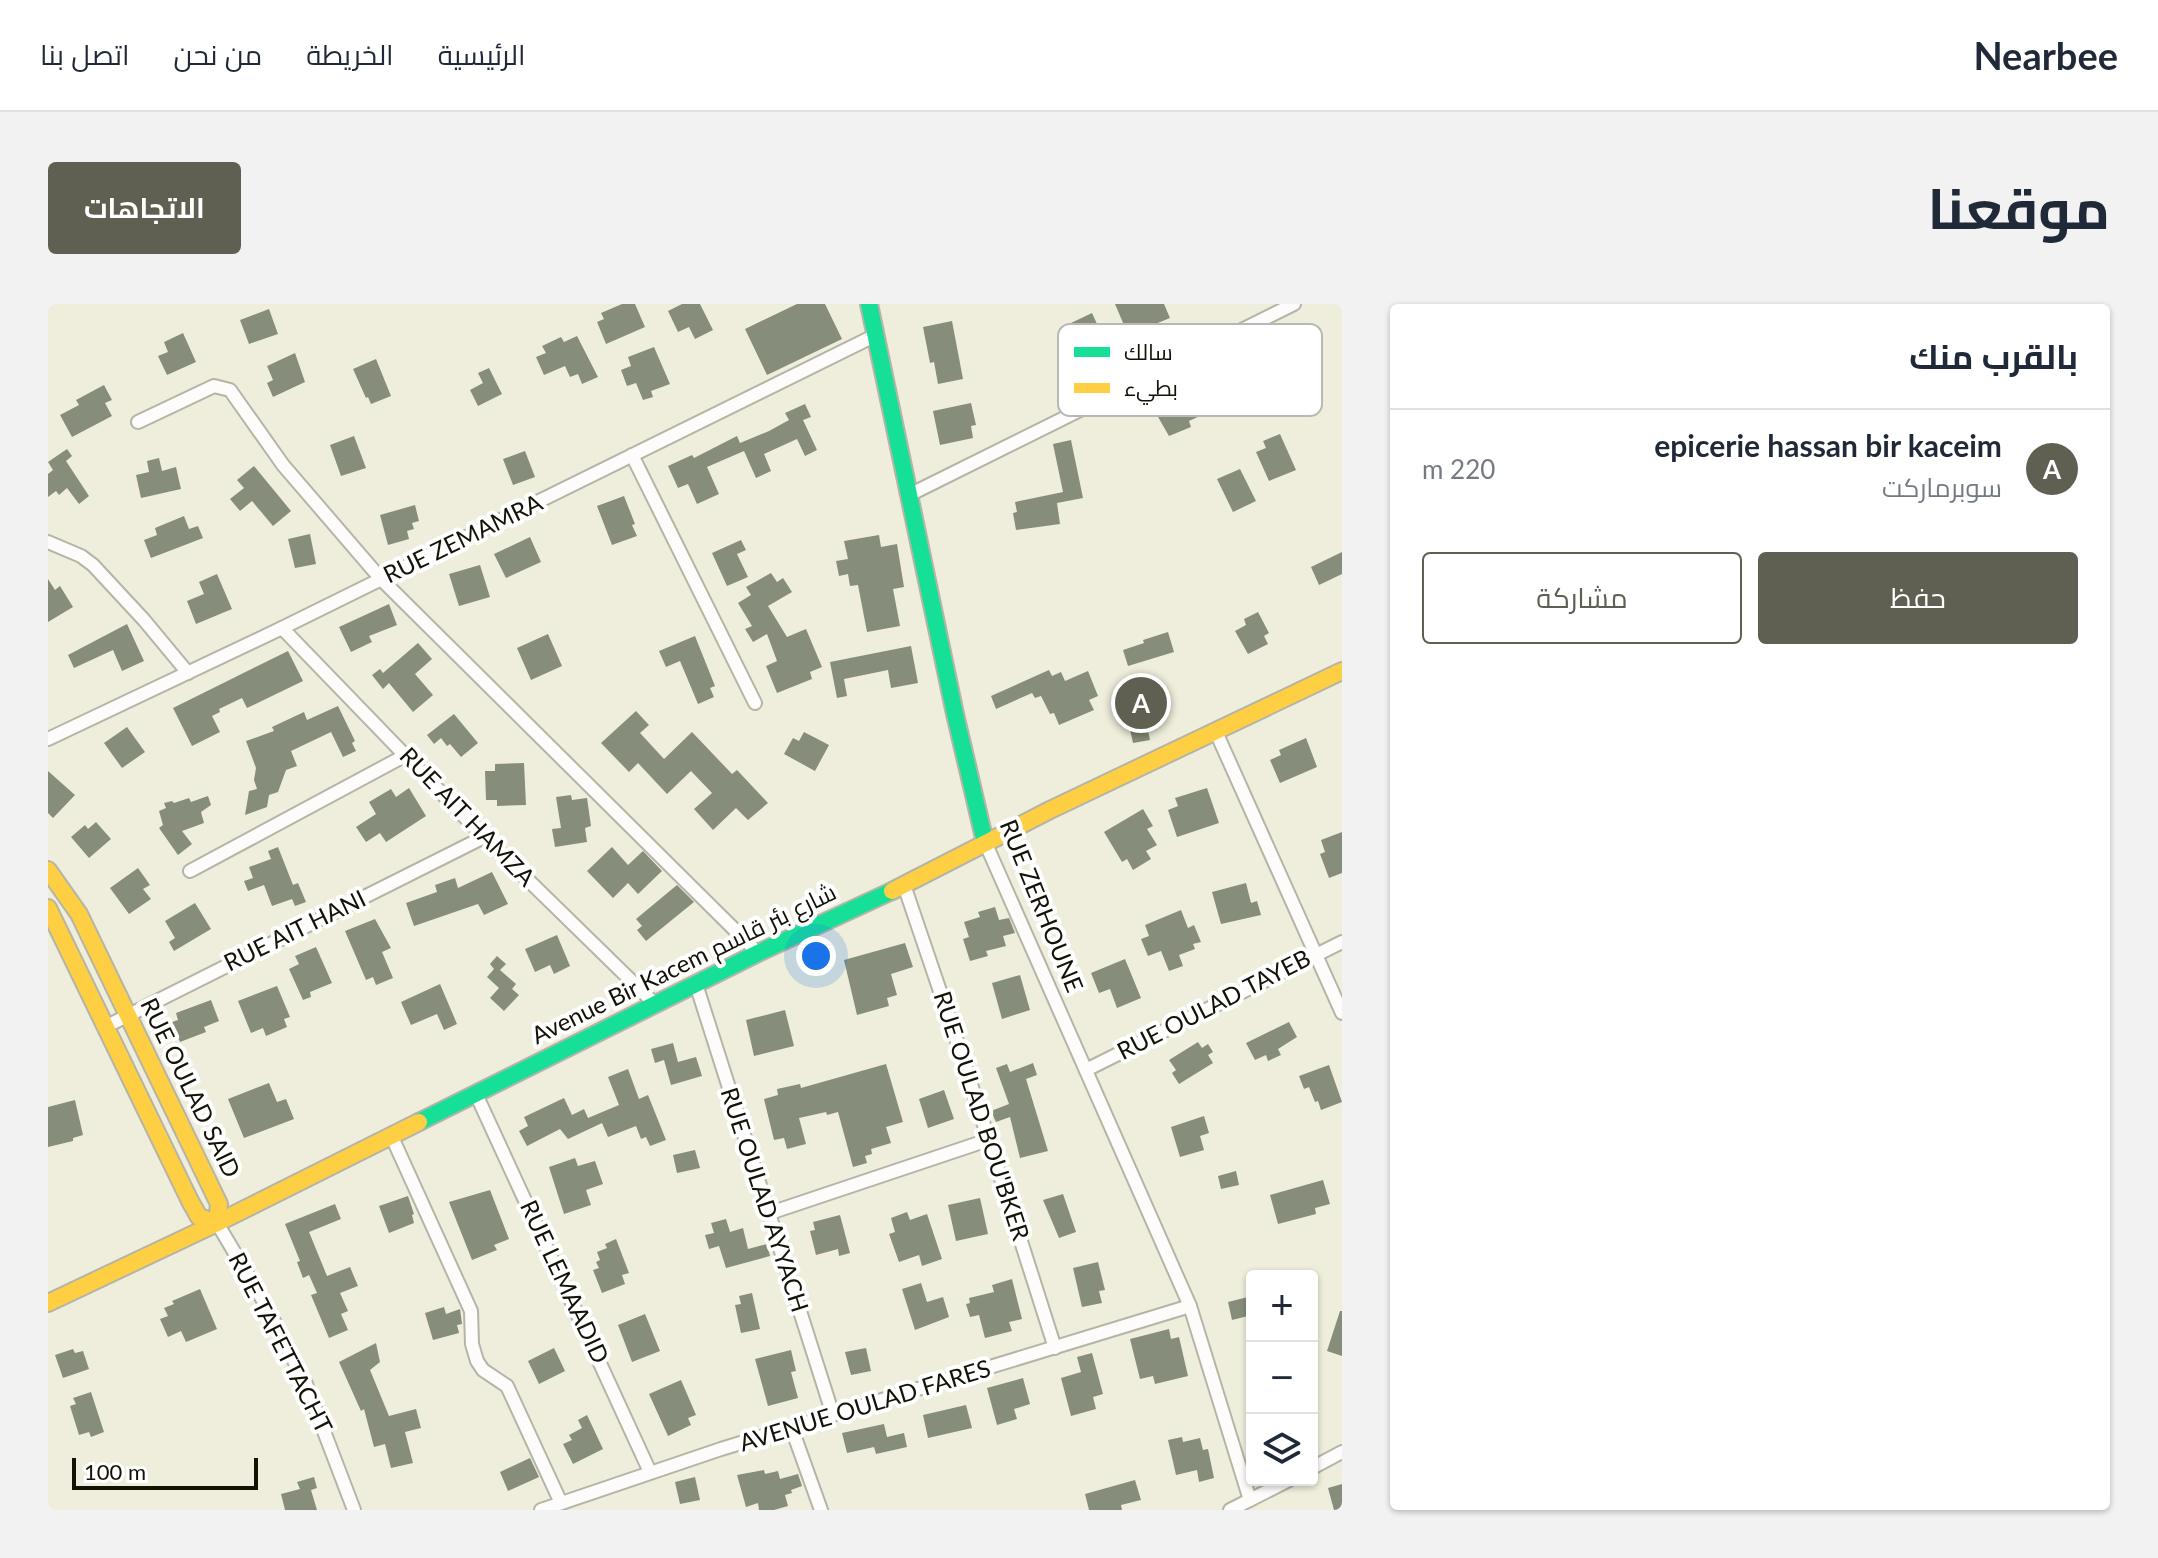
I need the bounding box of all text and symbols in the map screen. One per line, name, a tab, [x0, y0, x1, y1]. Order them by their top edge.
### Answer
text: Nearbee	[1973, 32, 2118, 78]
text: اتصل بنا	[40, 37, 130, 71]
text: من نحن	[174, 37, 262, 71]
text: الخريطة	[306, 37, 394, 71]
text: الرئيسية	[438, 37, 526, 71]
button: الاتجاهات	[48, 162, 241, 254]
text: موقعنا	[1927, 174, 2110, 241]
legend	[1058, 324, 1322, 416]
text: بالقرب منك	[1909, 335, 2078, 376]
text: سالك	[1124, 338, 1173, 365]
text: بطيء	[1124, 374, 1178, 405]
text: epicerie hassan bir kaceim	[1654, 427, 2002, 463]
text: 220 m	[1422, 453, 1495, 485]
text: A	[2043, 453, 2061, 485]
text: سوبرماركت	[1882, 471, 2002, 503]
street label: RUE ZEMAMRA	[378, 486, 547, 589]
button: مشاركة	[1422, 552, 1742, 644]
button: حفظ	[1758, 552, 2078, 644]
pin: A	[1115, 673, 1167, 733]
street label: RUE AIT HAMZA	[394, 740, 542, 892]
street label: RUE ZERHOUNE	[995, 815, 1090, 996]
street label: Avenue Bir Kacem شارع بئر قاسم	[526, 876, 842, 1052]
street label: RUE AIT HANI	[219, 883, 370, 976]
your location	[796, 936, 836, 976]
street label: RUE OULAD TAYEB	[1112, 942, 1315, 1065]
street label: RUE OULAD BOU'BKER	[928, 987, 1036, 1244]
street label: RUE OULAD SAID	[135, 993, 247, 1182]
street label: RUE OULAD AYYACH	[715, 1083, 815, 1316]
street label: RUE LEMAADID	[515, 1195, 616, 1368]
street label: RUE TAFETTACHT	[223, 1247, 339, 1438]
map controls	[1246, 1270, 1318, 1486]
button: +	[1246, 1270, 1318, 1342]
button: −	[1246, 1342, 1318, 1414]
street label: AVENUE OULAD FARES	[735, 1353, 994, 1457]
button: layers	[1246, 1414, 1318, 1486]
scale bar	[72, 1454, 258, 1490]
text: 100 m	[84, 1458, 146, 1485]

